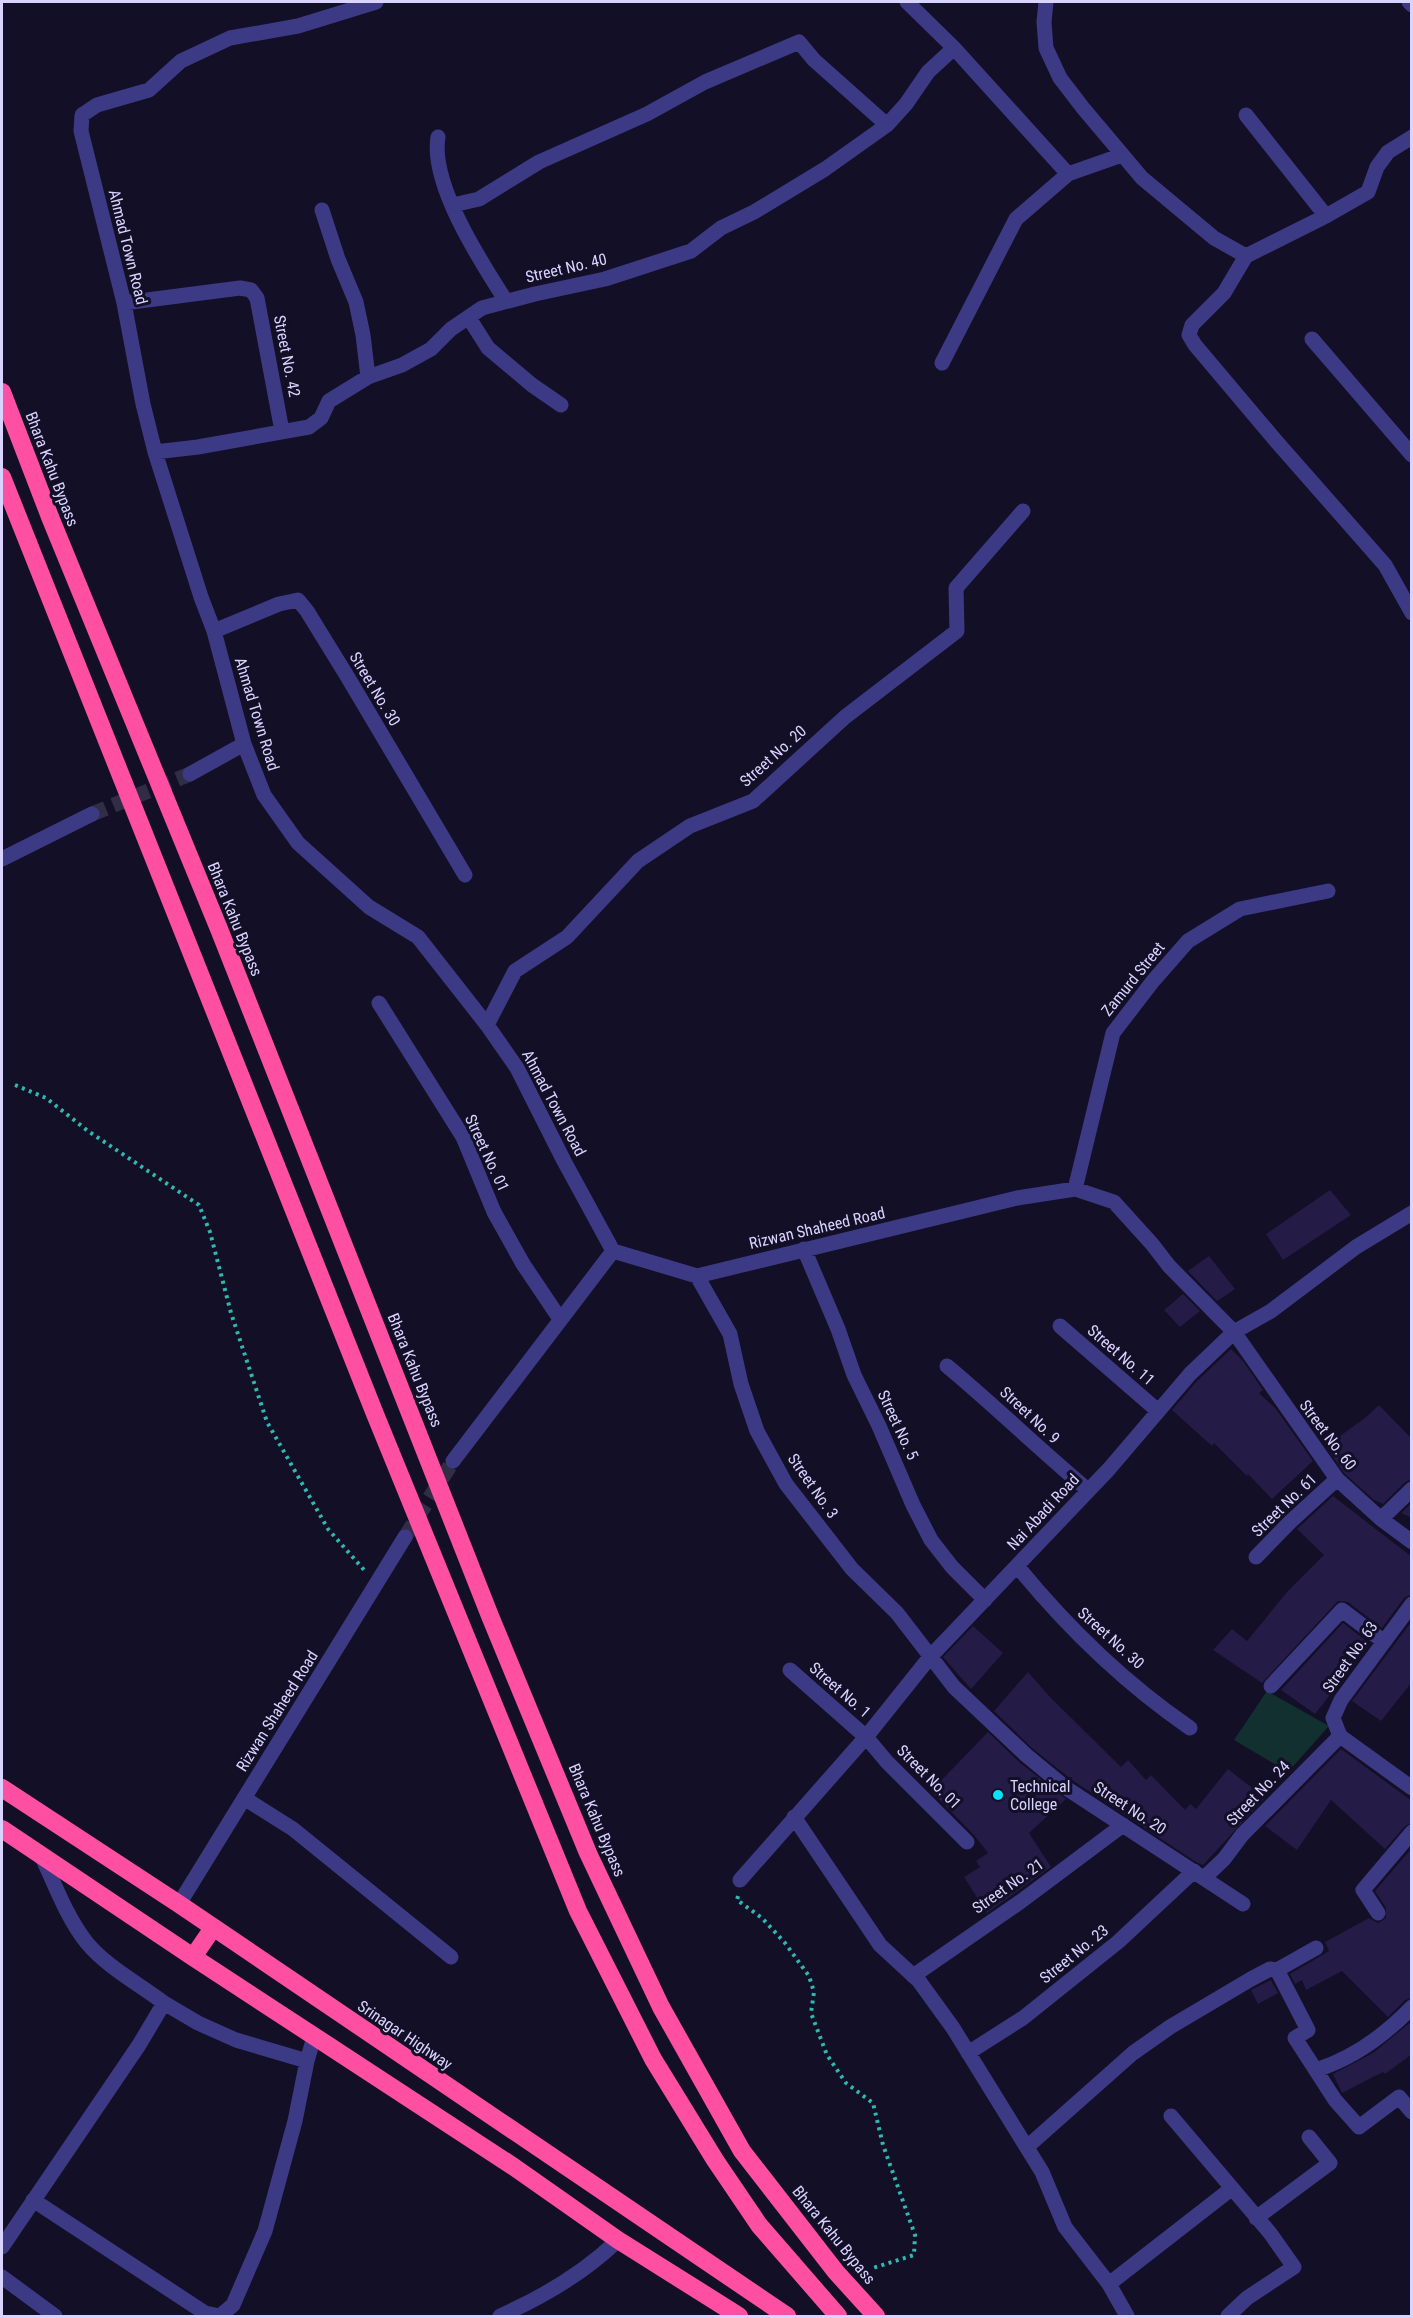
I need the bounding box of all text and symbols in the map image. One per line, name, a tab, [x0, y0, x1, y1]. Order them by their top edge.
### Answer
street label: Ahmad Town Road	[105, 188, 151, 306]
street label: Street No. 40	[524, 249, 608, 287]
street label: Street No. 42	[270, 314, 304, 399]
street label: Bhara Kahu Bypass	[21, 409, 83, 529]
street label: Street No. 30	[346, 649, 404, 729]
street label: Ahmad Town Road	[231, 655, 283, 773]
street label: Street No. 20	[736, 721, 810, 791]
street label: Bhara Kahu Bypass	[204, 859, 266, 979]
street label: Zamurd Street	[1097, 938, 1169, 1020]
street label: Ahmad Town Road	[518, 1047, 590, 1159]
street label: Street No. 01	[461, 1111, 513, 1195]
street label: Rizwan Shaheed Road	[747, 1203, 887, 1253]
street label: Bhara Kahu Bypass	[384, 1310, 446, 1430]
street label: Street No. 11	[1084, 1321, 1158, 1389]
street label: Street No. 9	[996, 1383, 1064, 1447]
street label: Street No. 5	[874, 1387, 922, 1463]
street label: Street No. 60	[1295, 1396, 1361, 1474]
street label: Street No. 3	[784, 1450, 842, 1522]
street label: Street No. 61	[1248, 1469, 1320, 1541]
street label: Nai Abadi Road	[1003, 1470, 1083, 1554]
street label: Street No. 30	[1074, 1603, 1148, 1673]
street label: Street No. 63	[1318, 1618, 1382, 1696]
street label: Rizwan Shaheed Road	[232, 1647, 322, 1775]
street label: Street No. 1	[806, 1658, 874, 1722]
street label: Street No. 01	[893, 1741, 965, 1813]
street label: Street No. 24	[1222, 1757, 1294, 1829]
street label: Bhara Kahu Bypass	[565, 1761, 629, 1879]
place label: Technical College	[1010, 1777, 1070, 1814]
street label: Street No. 20	[1090, 1777, 1170, 1839]
marker: Technical College	[991, 1788, 1005, 1802]
street label: Street No. 21	[969, 1854, 1047, 1918]
street label: Street No. 23	[1036, 1921, 1112, 1987]
street label: Srinagar Highway	[354, 1996, 456, 2074]
street label: Bhara Kahu Bypass	[789, 2182, 879, 2288]

